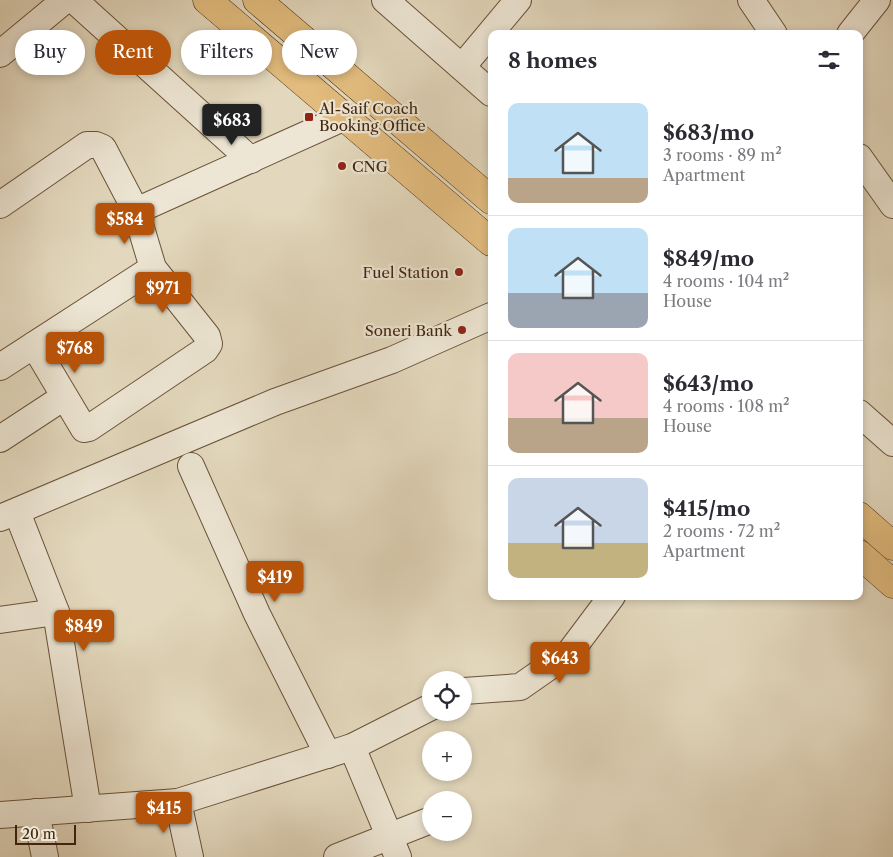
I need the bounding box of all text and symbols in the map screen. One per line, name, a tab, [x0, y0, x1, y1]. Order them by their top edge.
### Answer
chip: Buy	[15, 30, 85, 75]
chip: Rent	[95, 30, 171, 75]
chip: Filters	[181, 30, 272, 75]
chip: New	[282, 30, 357, 75]
icon: filters	[815, 46, 843, 74]
text: 8 homes	[508, 48, 597, 73]
place label: Al-Saif Coach Booking Office	[318, 99, 426, 135]
pin: $683	[202, 104, 262, 146]
text: $683	[213, 110, 251, 130]
marker: Al-Saif Coach Booking Office	[303, 111, 315, 123]
text: $683/mo	[663, 120, 754, 145]
icon: home	[548, 123, 608, 183]
text: 3 rooms · 89 m²	[663, 145, 782, 165]
place label: CNG	[352, 157, 388, 176]
marker: CNG	[336, 160, 348, 172]
text: Apartment	[663, 165, 745, 185]
pin: $584	[95, 202, 155, 245]
text: $584	[106, 209, 144, 229]
text: $849/mo	[663, 246, 754, 271]
icon: home	[548, 248, 608, 308]
place label: Fuel Station	[363, 263, 450, 282]
marker: Fuel Station	[453, 266, 465, 278]
text: 4 rooms · 104 m²	[663, 271, 789, 291]
pin: $971	[133, 272, 193, 314]
text: $971	[146, 278, 180, 298]
text: House	[663, 291, 712, 311]
place label: Soneri Bank	[365, 321, 453, 340]
marker: Soneri Bank	[456, 324, 468, 336]
pin: $768	[45, 332, 105, 374]
text: $768	[57, 338, 93, 358]
text: $643/mo	[663, 371, 754, 396]
icon: home	[548, 373, 608, 433]
text: 4 rooms · 108 m²	[663, 396, 790, 416]
text: House	[663, 416, 712, 436]
text: $415/mo	[663, 496, 750, 521]
icon: home	[548, 498, 608, 558]
text: 2 rooms · 72 m²	[663, 521, 780, 541]
text: Apartment	[663, 541, 745, 561]
pin: $419	[245, 560, 305, 603]
text: $419	[257, 567, 293, 587]
pin: $849	[54, 610, 114, 652]
text: $849	[65, 616, 103, 636]
pin: $643	[530, 642, 590, 684]
text: $643	[541, 648, 579, 668]
map controls	[422, 671, 472, 841]
button: locate	[422, 671, 472, 721]
button: +	[422, 731, 472, 781]
button: −	[422, 791, 472, 841]
pin: $415	[134, 792, 194, 834]
text: $415	[147, 798, 181, 818]
scale bar	[15, 822, 76, 845]
text: 20 m	[22, 825, 56, 843]

